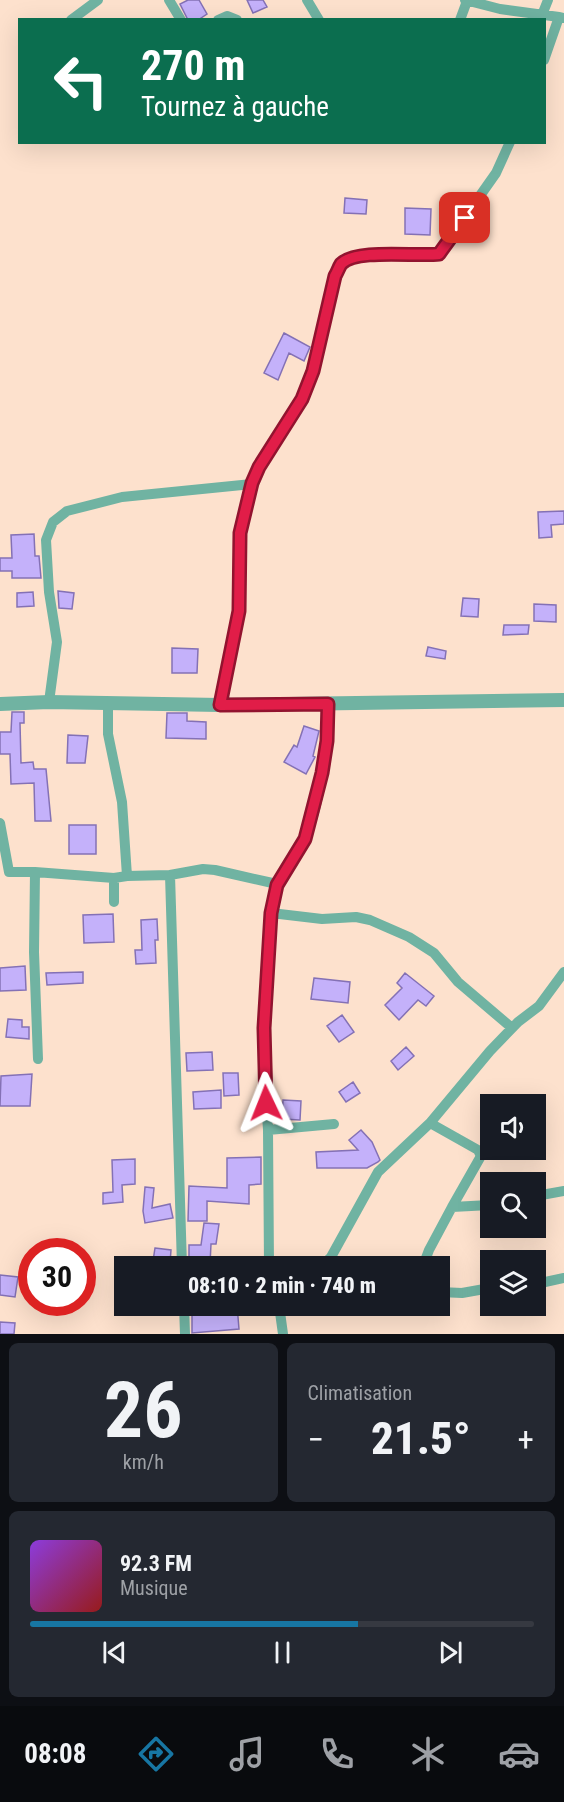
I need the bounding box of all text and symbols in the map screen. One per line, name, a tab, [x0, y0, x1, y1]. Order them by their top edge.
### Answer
text: 270 m	[141, 41, 246, 90]
icon: left	[42, 42, 120, 120]
text: Tournez à gauche	[141, 91, 329, 123]
pin	[439, 192, 490, 243]
icon: arrive	[448, 201, 481, 234]
position arrow	[234, 1071, 298, 1135]
map controls	[480, 1094, 546, 1316]
button: sound	[480, 1094, 546, 1160]
button: search	[480, 1172, 546, 1238]
speed limit sign: 30	[18, 1238, 96, 1316]
button: layers	[480, 1250, 546, 1316]
text: 08:10 · 2 min · 740 m	[188, 1273, 376, 1298]
text: 26	[104, 1365, 183, 1456]
text: Climatisation	[308, 1381, 412, 1405]
text: 21.5°	[371, 1412, 471, 1465]
text: −	[308, 1420, 324, 1459]
text: +	[518, 1420, 534, 1459]
text: km/h	[123, 1450, 164, 1474]
text: 92.3 FM	[120, 1551, 192, 1576]
text: Musique	[120, 1576, 188, 1600]
icon: previous	[98, 1636, 131, 1669]
icon: pause	[266, 1636, 299, 1669]
icon: next	[434, 1636, 467, 1669]
icon: directions	[135, 1733, 177, 1775]
icon: music	[226, 1733, 268, 1775]
icon: phone	[316, 1733, 358, 1775]
icon: climate	[407, 1733, 449, 1775]
icon: car	[498, 1733, 540, 1775]
text: 08:08	[24, 1738, 86, 1770]

